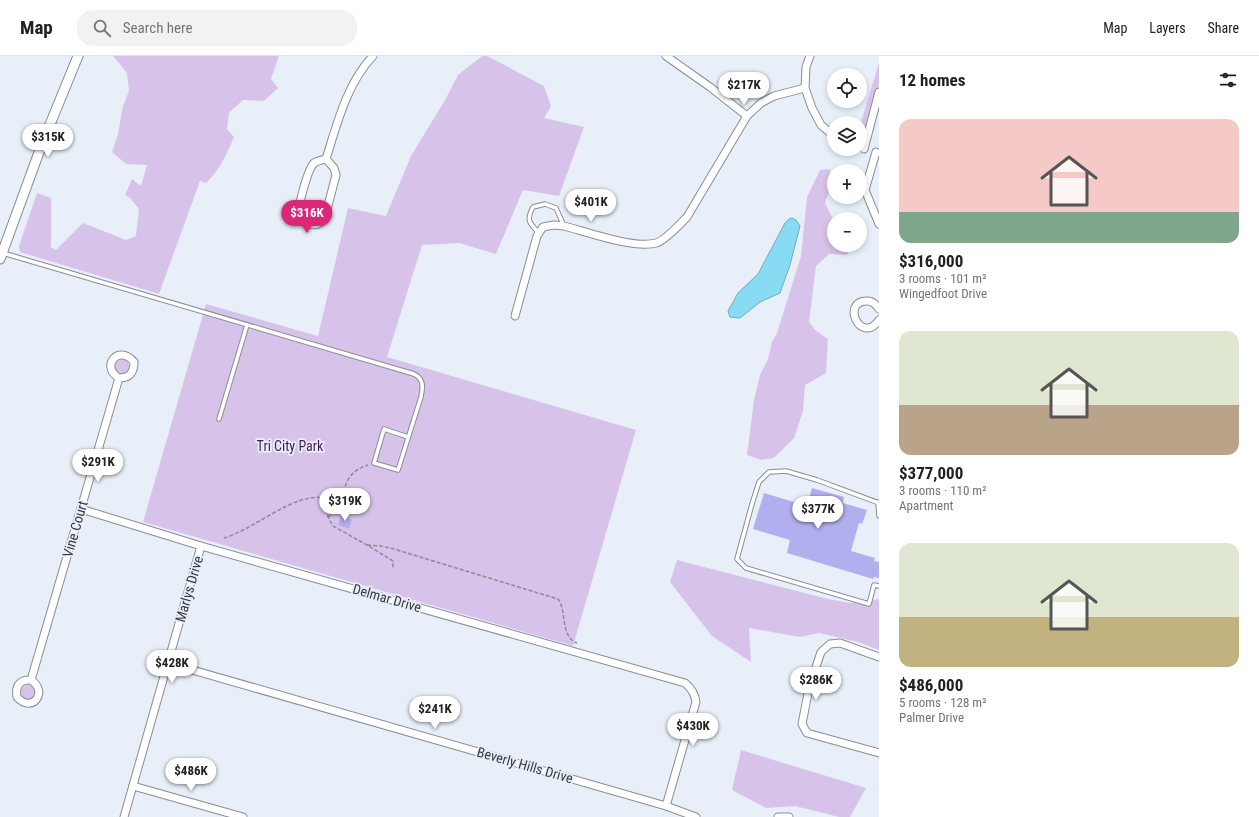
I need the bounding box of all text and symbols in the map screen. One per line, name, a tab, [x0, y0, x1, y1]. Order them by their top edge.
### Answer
search box	[77, 10, 357, 46]
text: Map	[20, 16, 53, 39]
icon: search	[91, 17, 113, 39]
text: Search here	[123, 19, 193, 37]
text: Map	[1103, 20, 1127, 36]
text: Layers	[1149, 20, 1186, 36]
text: Share	[1208, 20, 1239, 36]
map controls	[827, 68, 867, 252]
button: locate	[827, 68, 867, 108]
icon: filters	[1217, 69, 1239, 91]
text: 12 homes	[899, 70, 965, 90]
pin: $217K	[716, 72, 772, 106]
text: $217K	[727, 77, 761, 92]
button: layers	[827, 116, 867, 156]
pin: $315K	[20, 124, 76, 158]
text: $315K	[31, 129, 65, 144]
icon: home	[1033, 145, 1105, 217]
button: +	[827, 164, 867, 204]
pin: $401K	[563, 189, 619, 223]
text: $401K	[574, 194, 608, 209]
pin: $316K	[279, 200, 335, 234]
text: $316K	[290, 205, 324, 220]
button: −	[827, 212, 867, 252]
text: $316,000	[899, 251, 963, 271]
text: 3 rooms · 101 m²	[899, 271, 986, 286]
text: Wingedfoot Drive	[899, 286, 987, 301]
icon: home	[1033, 357, 1105, 429]
park label: Tri City Park	[257, 438, 324, 454]
pin: $291K	[70, 449, 126, 483]
text: $291K	[81, 454, 115, 469]
text: $377,000	[899, 463, 963, 483]
text: 3 rooms · 110 m²	[899, 483, 986, 498]
pin: $319K	[317, 488, 373, 522]
text: $319K	[328, 493, 362, 508]
pin: $377K	[790, 496, 846, 530]
text: Apartment	[899, 498, 953, 513]
street label: Vine Court	[59, 499, 91, 559]
text: $377K	[801, 501, 835, 516]
street label: Marlys Drive	[172, 554, 206, 624]
icon: home	[1033, 569, 1105, 641]
street label: Delmar Drive	[351, 581, 423, 616]
pin: $428K	[144, 650, 200, 684]
text: $428K	[155, 655, 189, 670]
pin: $286K	[788, 667, 844, 701]
text: $286K	[799, 672, 833, 687]
text: $486,000	[899, 675, 963, 695]
text: 5 rooms · 128 m²	[899, 695, 986, 710]
pin: $241K	[407, 696, 463, 730]
text: $241K	[418, 701, 452, 716]
text: Palmer Drive	[899, 710, 964, 725]
pin: $430K	[665, 713, 721, 747]
text: $430K	[676, 718, 710, 733]
street label: Beverly Hills Drive	[475, 744, 575, 786]
pin: $486K	[163, 758, 219, 792]
text: $486K	[174, 763, 208, 778]

